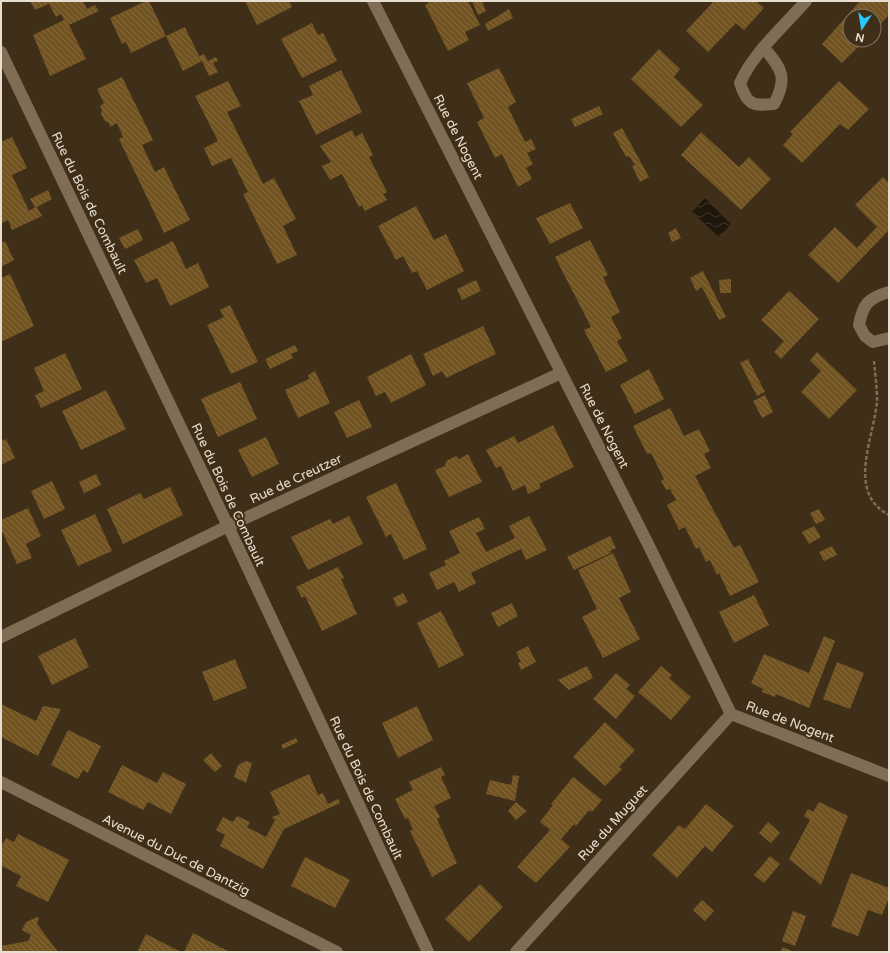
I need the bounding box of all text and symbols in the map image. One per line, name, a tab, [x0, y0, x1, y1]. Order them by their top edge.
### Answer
north arrow	[842, 8, 882, 48]
text: N	[854, 30, 866, 45]
street label: Rue de Nogent	[430, 92, 486, 182]
street label: Rue du Bois de Combault	[48, 129, 130, 277]
street label: Rue de Nogent	[576, 381, 632, 471]
street label: Rue du Bois de Combault	[188, 421, 268, 569]
street label: Rue de Creutzer	[247, 451, 345, 507]
street label: Rue de Nogent	[744, 698, 836, 746]
street label: Rue du Bois de Combault	[326, 714, 406, 862]
street label: Rue du Muguet	[575, 782, 651, 864]
street label: Avenue du Duc de Dantzig	[99, 811, 253, 899]

